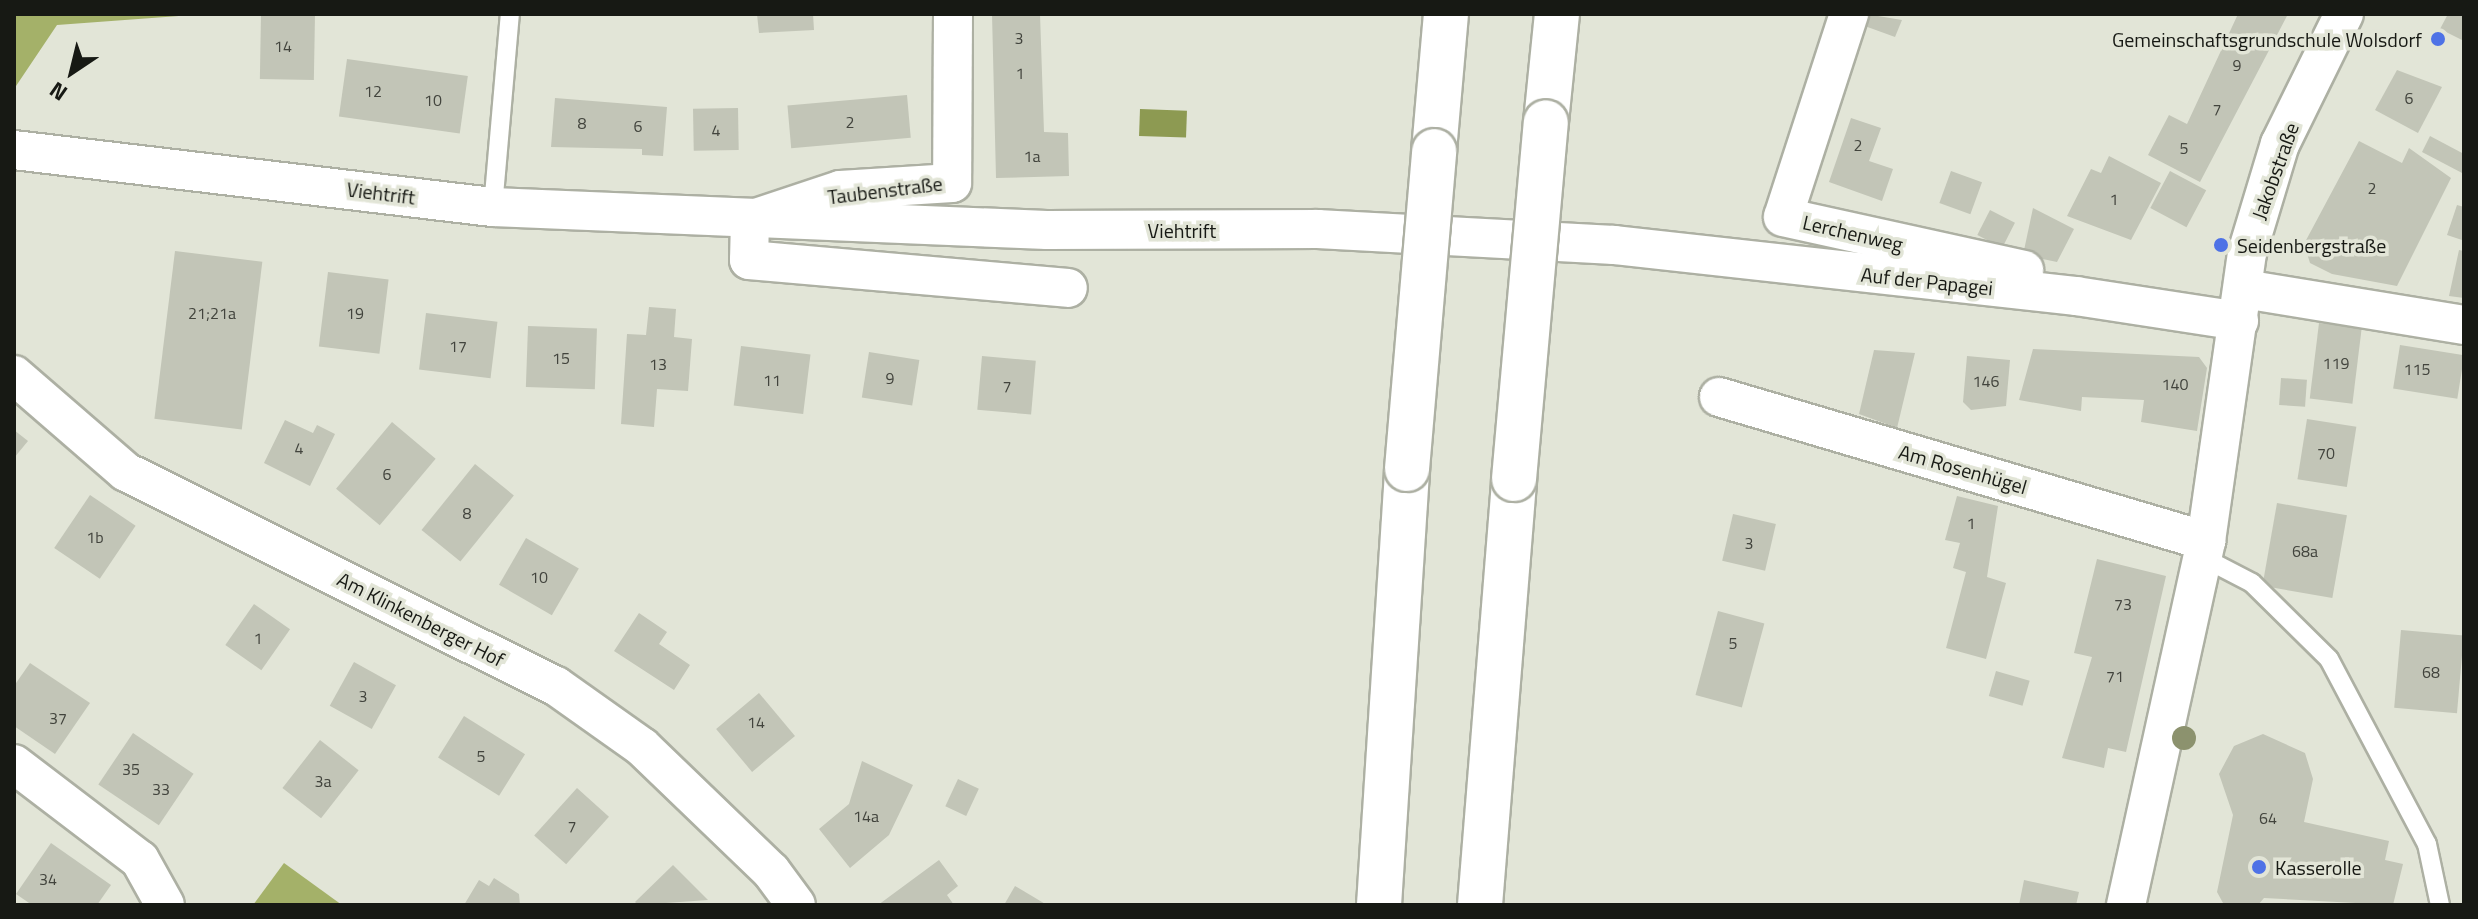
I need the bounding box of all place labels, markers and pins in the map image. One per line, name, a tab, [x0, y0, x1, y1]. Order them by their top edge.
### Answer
place label: Gemeinschaftsgrundschule Wolsdorf	[2112, 27, 2422, 51]
marker: Gemeinschaftsgrundschule Wolsdorf	[2429, 30, 2447, 48]
place label: Seidenbergstraße	[2237, 233, 2386, 257]
marker: Seidenbergstraße	[2212, 236, 2230, 254]
place label: Kasserolle	[2275, 855, 2362, 879]
marker: Kasserolle	[2250, 858, 2268, 876]

